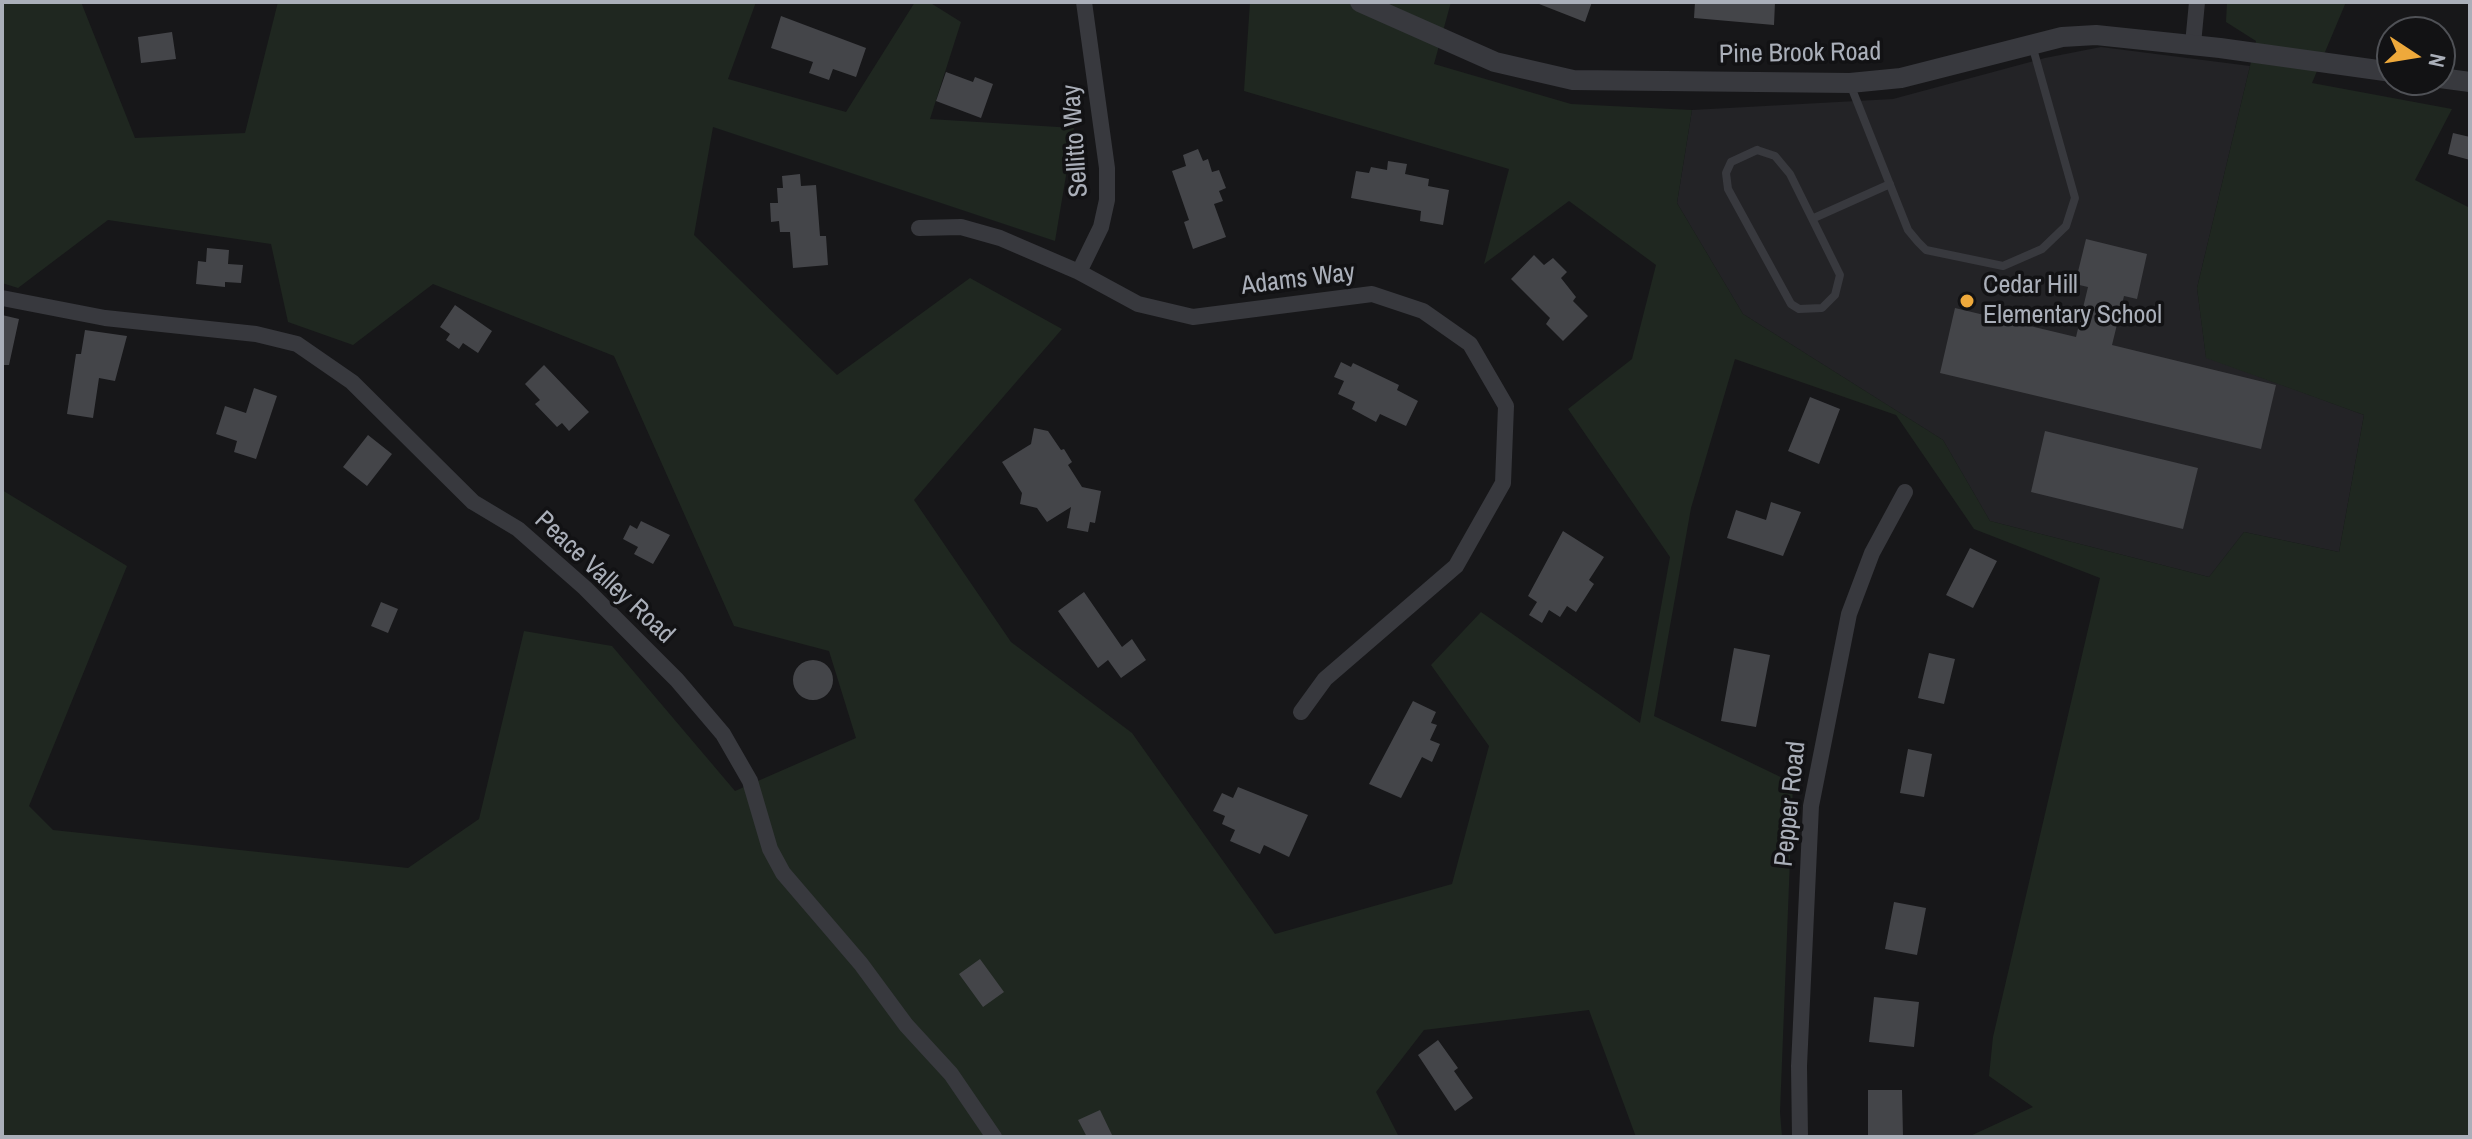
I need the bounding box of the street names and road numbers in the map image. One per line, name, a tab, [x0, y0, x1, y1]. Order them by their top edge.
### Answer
street label: Pine Brook Road	[1719, 37, 1881, 71]
street label: Sellitto Way	[1056, 84, 1096, 198]
street label: Adams Way	[1239, 258, 1357, 302]
street label: Peace Valley Road	[528, 505, 680, 651]
street label: Pepper Road	[1769, 740, 1813, 868]

